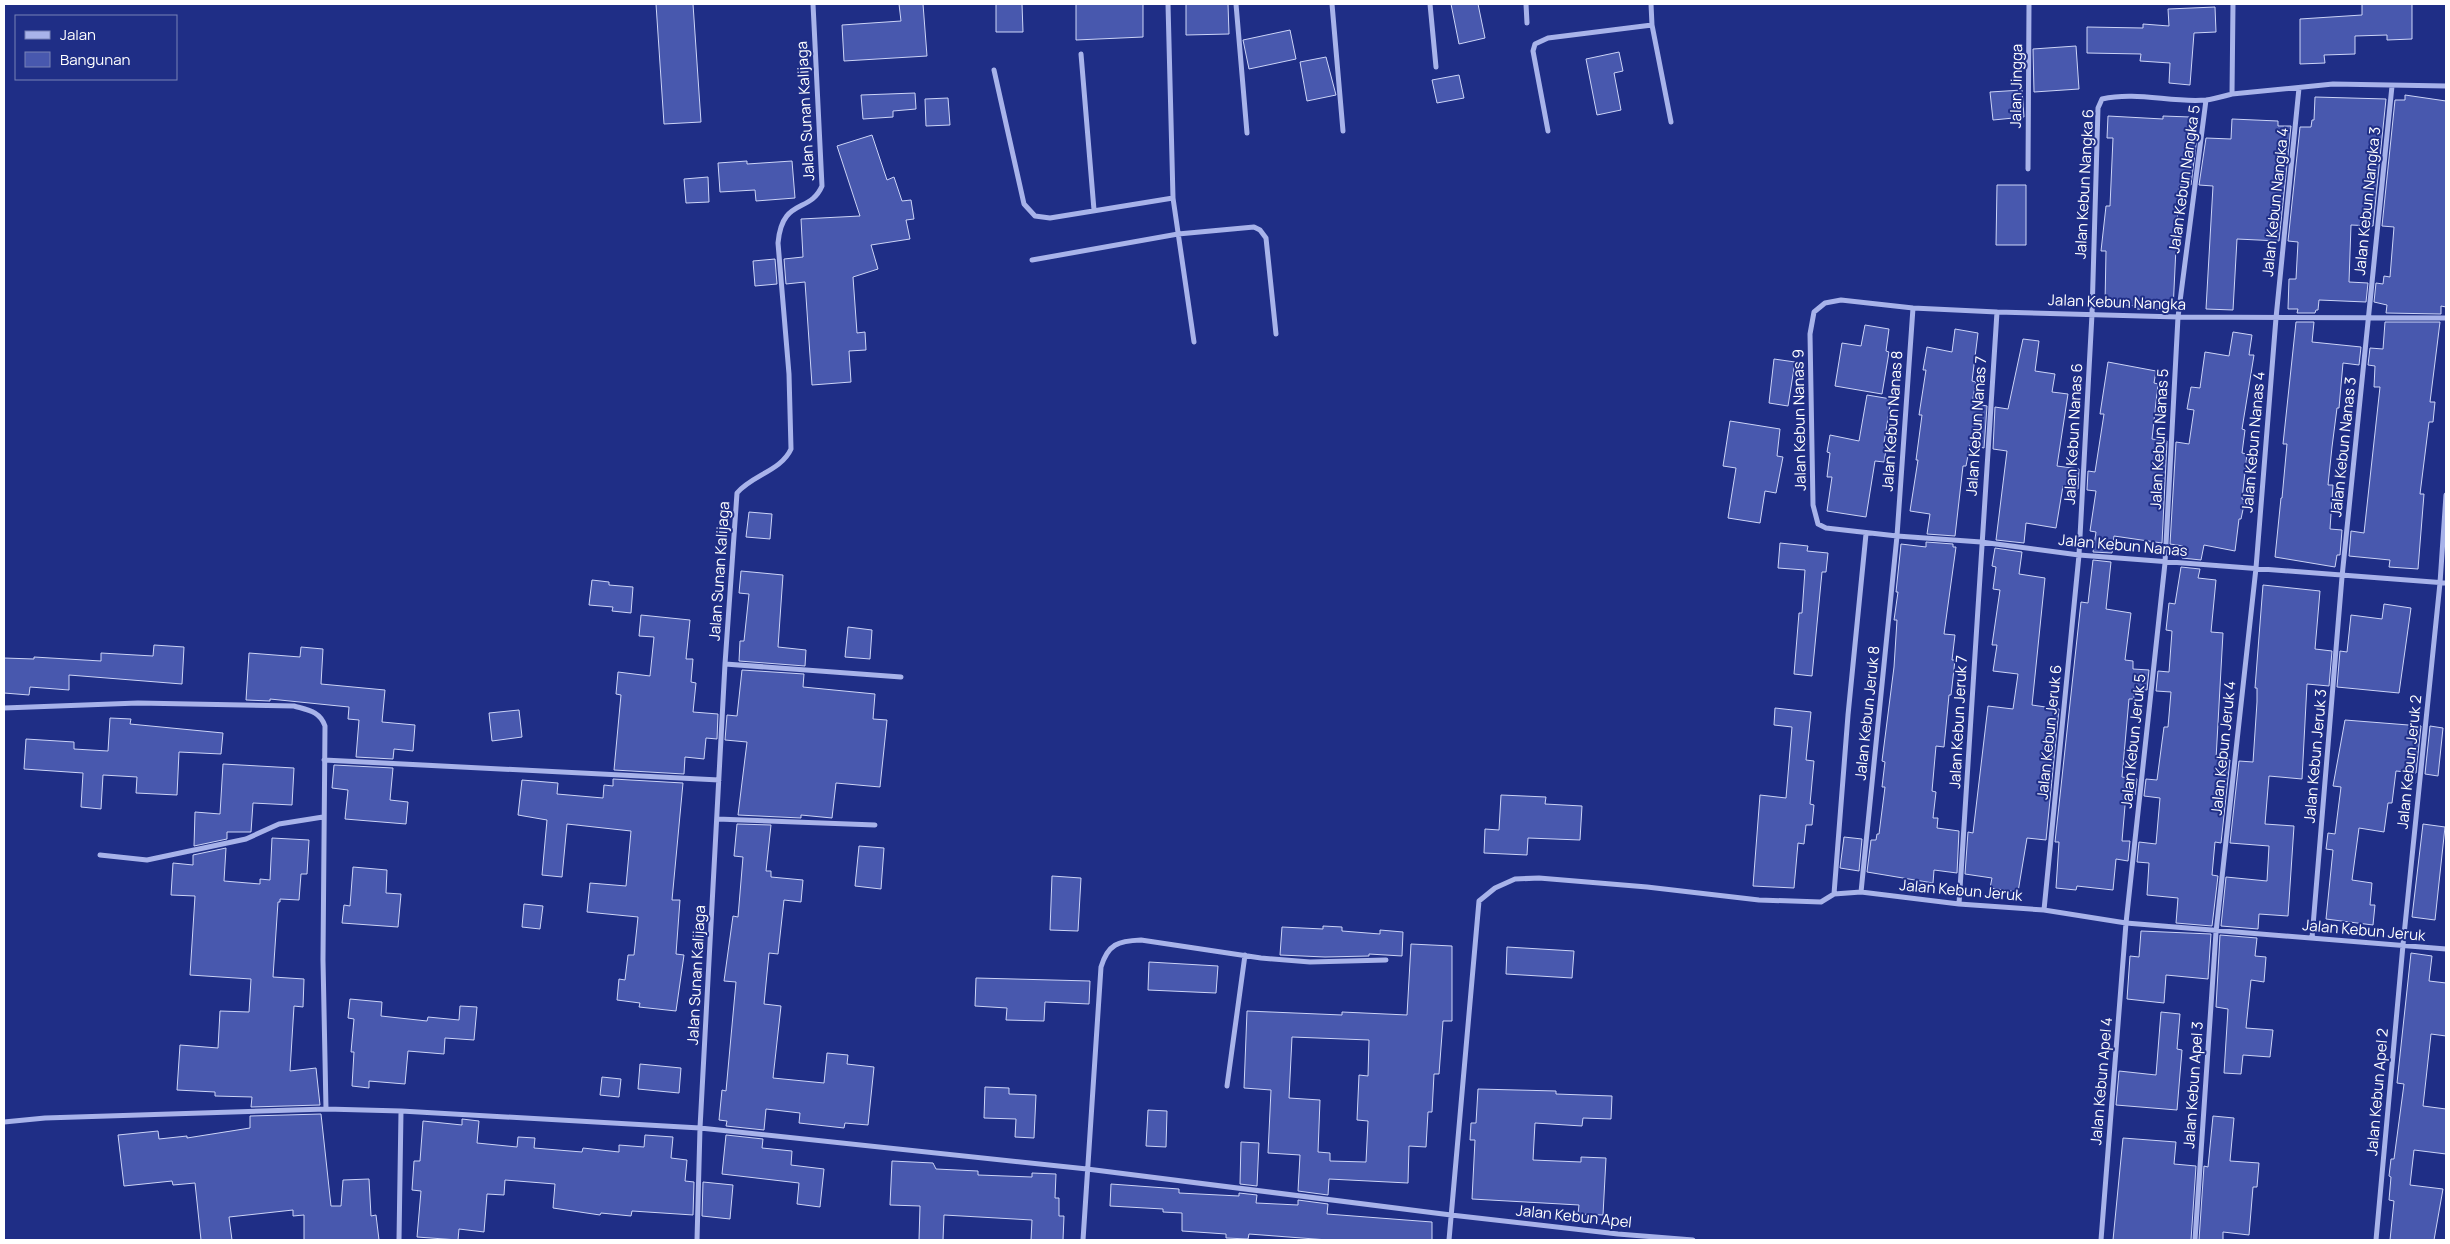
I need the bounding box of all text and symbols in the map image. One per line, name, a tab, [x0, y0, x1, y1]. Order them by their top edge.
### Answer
legend	[15, 15, 178, 80]
text: Jalan	[60, 24, 96, 45]
street label: Jalan Sunan Kalijaga	[791, 41, 819, 181]
street label: Jalan Jingga	[2005, 44, 2027, 128]
text: Bangunan	[60, 49, 130, 70]
street label: Jalan Kebun Nangka 5	[2163, 103, 2205, 255]
street label: Jalan Kebun Nangka 6	[2070, 108, 2098, 260]
street label: Jalan Kebun Nangka 4	[2257, 126, 2293, 278]
street label: Jalan Kebun Nangka 3	[2349, 126, 2385, 276]
street label: Jalan Kebun Nangka	[2048, 289, 2186, 315]
street label: Jalan Kebun Nanas 9	[1787, 349, 1811, 491]
street label: Jalan Kebun Nanas 8	[1877, 350, 1907, 492]
street label: Jalan Kebun Nanas 7	[1961, 355, 1991, 497]
street label: Jalan Kebun Nanas 6	[2059, 363, 2087, 505]
street label: Jalan Kebun Nanas 5	[2145, 368, 2173, 510]
street label: Jalan Kebun Nanas 4	[2236, 371, 2270, 513]
street label: Jalan Kebun Nanas 3	[2325, 376, 2361, 518]
street label: Jalan Sunan Kalijaga	[704, 500, 734, 642]
street label: Jalan Kebun Nanas	[2058, 529, 2189, 561]
street label: Jalan Kebun Jeruk 8	[1850, 645, 1884, 781]
street label: Jalan Kebun Jeruk 7	[1944, 655, 1972, 789]
street label: Jalan Kebun Jeruk 6	[2031, 663, 2067, 801]
street label: Jalan Kebun Jeruk 5	[2116, 673, 2150, 809]
street label: Jalan Kebun Jeruk 4	[2205, 680, 2241, 816]
street label: Jalan Kebun Jeruk 3	[2299, 688, 2331, 824]
street label: Jalan Kebun Jeruk 2	[2392, 694, 2426, 830]
street label: Jalan Kebun Jeruk	[1899, 874, 2024, 906]
street label: Jalan Sunan Kalijaga	[682, 905, 710, 1045]
street label: Jalan Kebun Jeruk	[2302, 914, 2427, 946]
street label: Jalan Kebun Apel 4	[2085, 1016, 2117, 1146]
street label: Jalan Kebun Apel 3	[2178, 1021, 2208, 1149]
street label: Jalan Kebun Apel 2	[2361, 1027, 2393, 1157]
street label: Jalan Kebun Apel	[1515, 1199, 1633, 1233]

